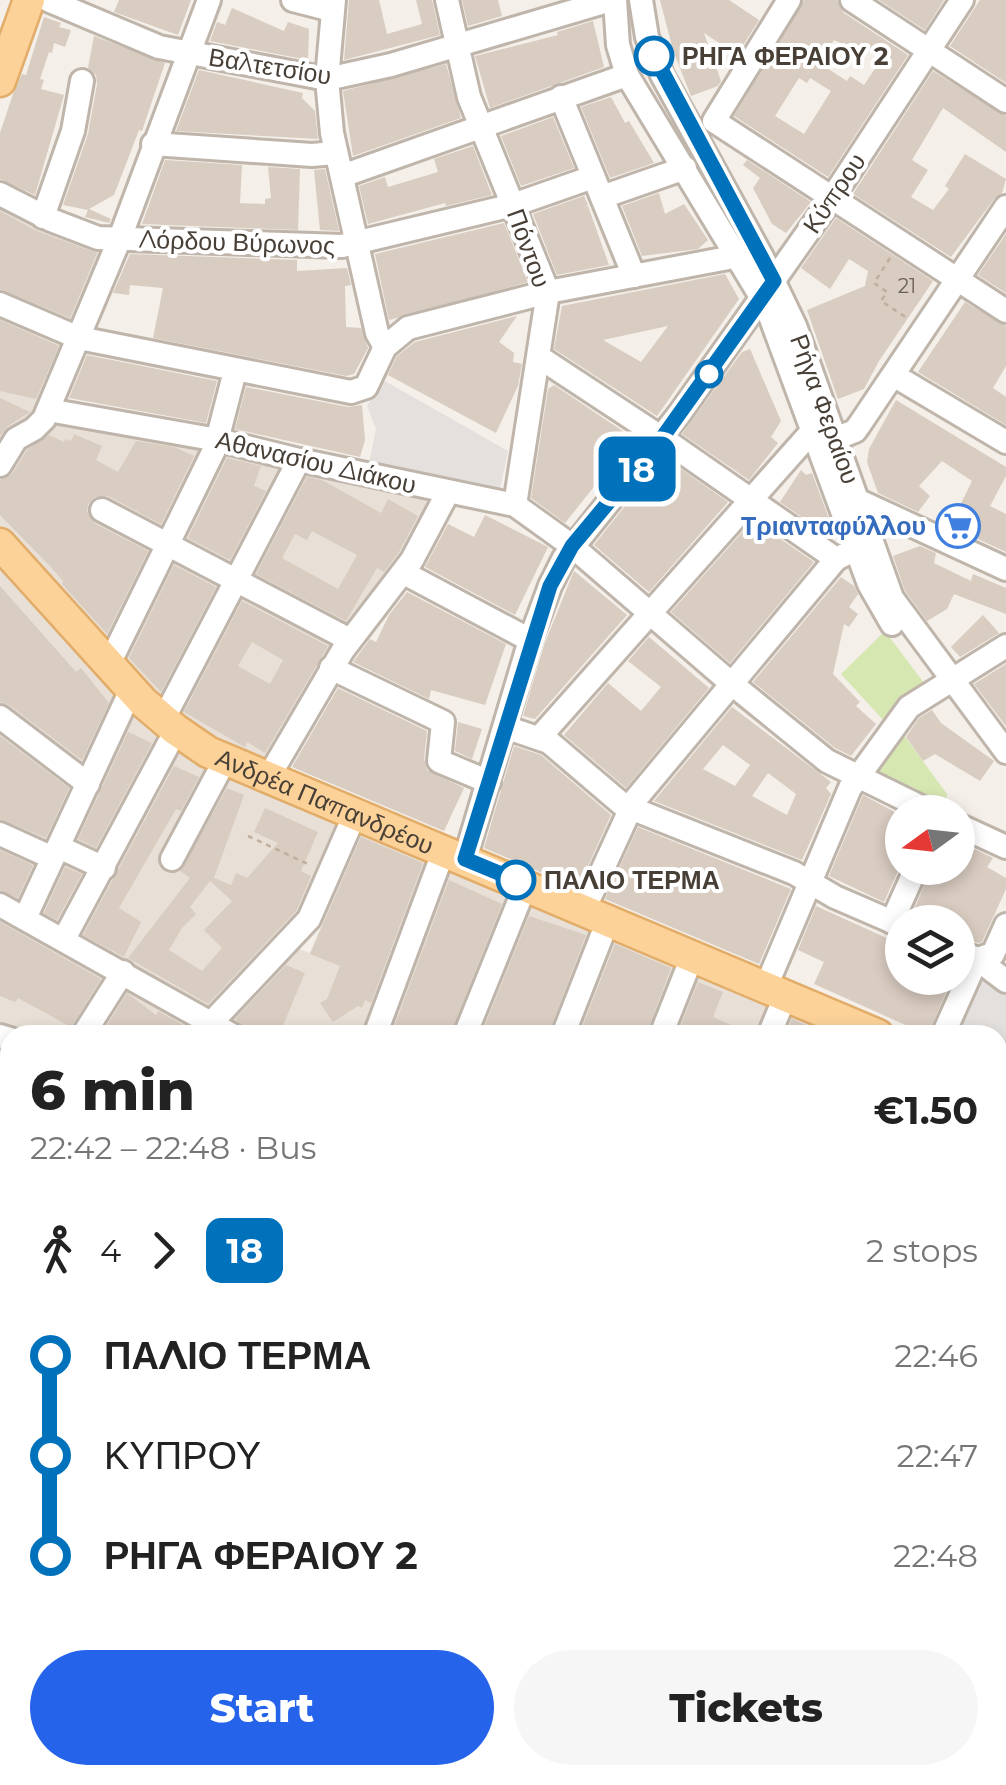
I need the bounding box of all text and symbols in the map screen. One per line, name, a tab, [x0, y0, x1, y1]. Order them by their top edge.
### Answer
marker: ΡΗΓΑ ΦΕΡΑΙΟΥ 2	[635, 37, 673, 75]
place label: ΡΗΓΑ ΦΕΡΑΙΟΥ 2	[682, 41, 889, 71]
street label: Βαλτετσίου	[207, 42, 333, 90]
street label: Κύπρου	[796, 147, 872, 239]
street label: Πόντου	[501, 205, 557, 291]
street label: Λόρδου Βύρωνος	[138, 224, 336, 260]
house number: 21	[898, 274, 916, 298]
street label: Ρήγα Φεραίου	[784, 330, 866, 488]
unlabelled marker	[696, 361, 722, 387]
street label: Αθανασίου Διάκου	[213, 424, 419, 500]
line badge: 18	[592, 436, 682, 502]
text: 18	[619, 448, 655, 491]
supermarket icon: Τριανταφύλλου	[935, 503, 981, 549]
place label: Τριανταφύλλου	[741, 511, 926, 541]
street label: Ανδρέα Παπανδρέου	[211, 742, 438, 861]
north arrow	[885, 795, 975, 885]
map controls	[885, 795, 975, 995]
marker: ΠΑΛΙΟ ΤΕΡΜΑ	[497, 861, 535, 899]
place label: ΠΑΛΙΟ ΤΕΡΜΑ	[544, 865, 720, 895]
button: layers	[885, 905, 975, 995]
text: 6 min	[30, 1057, 195, 1124]
text: €1.50	[874, 1087, 978, 1134]
text: 22:42 – 22:48 · Bus	[30, 1128, 316, 1167]
icon: walk	[30, 1223, 85, 1278]
icon: forward	[136, 1223, 191, 1278]
text: 18	[226, 1229, 263, 1272]
text: 4	[100, 1231, 121, 1270]
text: 2 stops	[866, 1231, 978, 1270]
text: ΠΑΛΙΟ ΤΕΡΜΑ	[104, 1332, 371, 1379]
text: 22:46	[894, 1336, 978, 1375]
text: ΚΥΠΡΟΥ	[104, 1432, 261, 1479]
text: 22:47	[896, 1436, 978, 1475]
text: ΡΗΓΑ ΦΕΡΑΙΟΥ 2	[104, 1532, 418, 1579]
text: 22:48	[893, 1536, 978, 1575]
button: Start	[30, 1650, 494, 1765]
button: Tickets	[514, 1650, 978, 1765]

